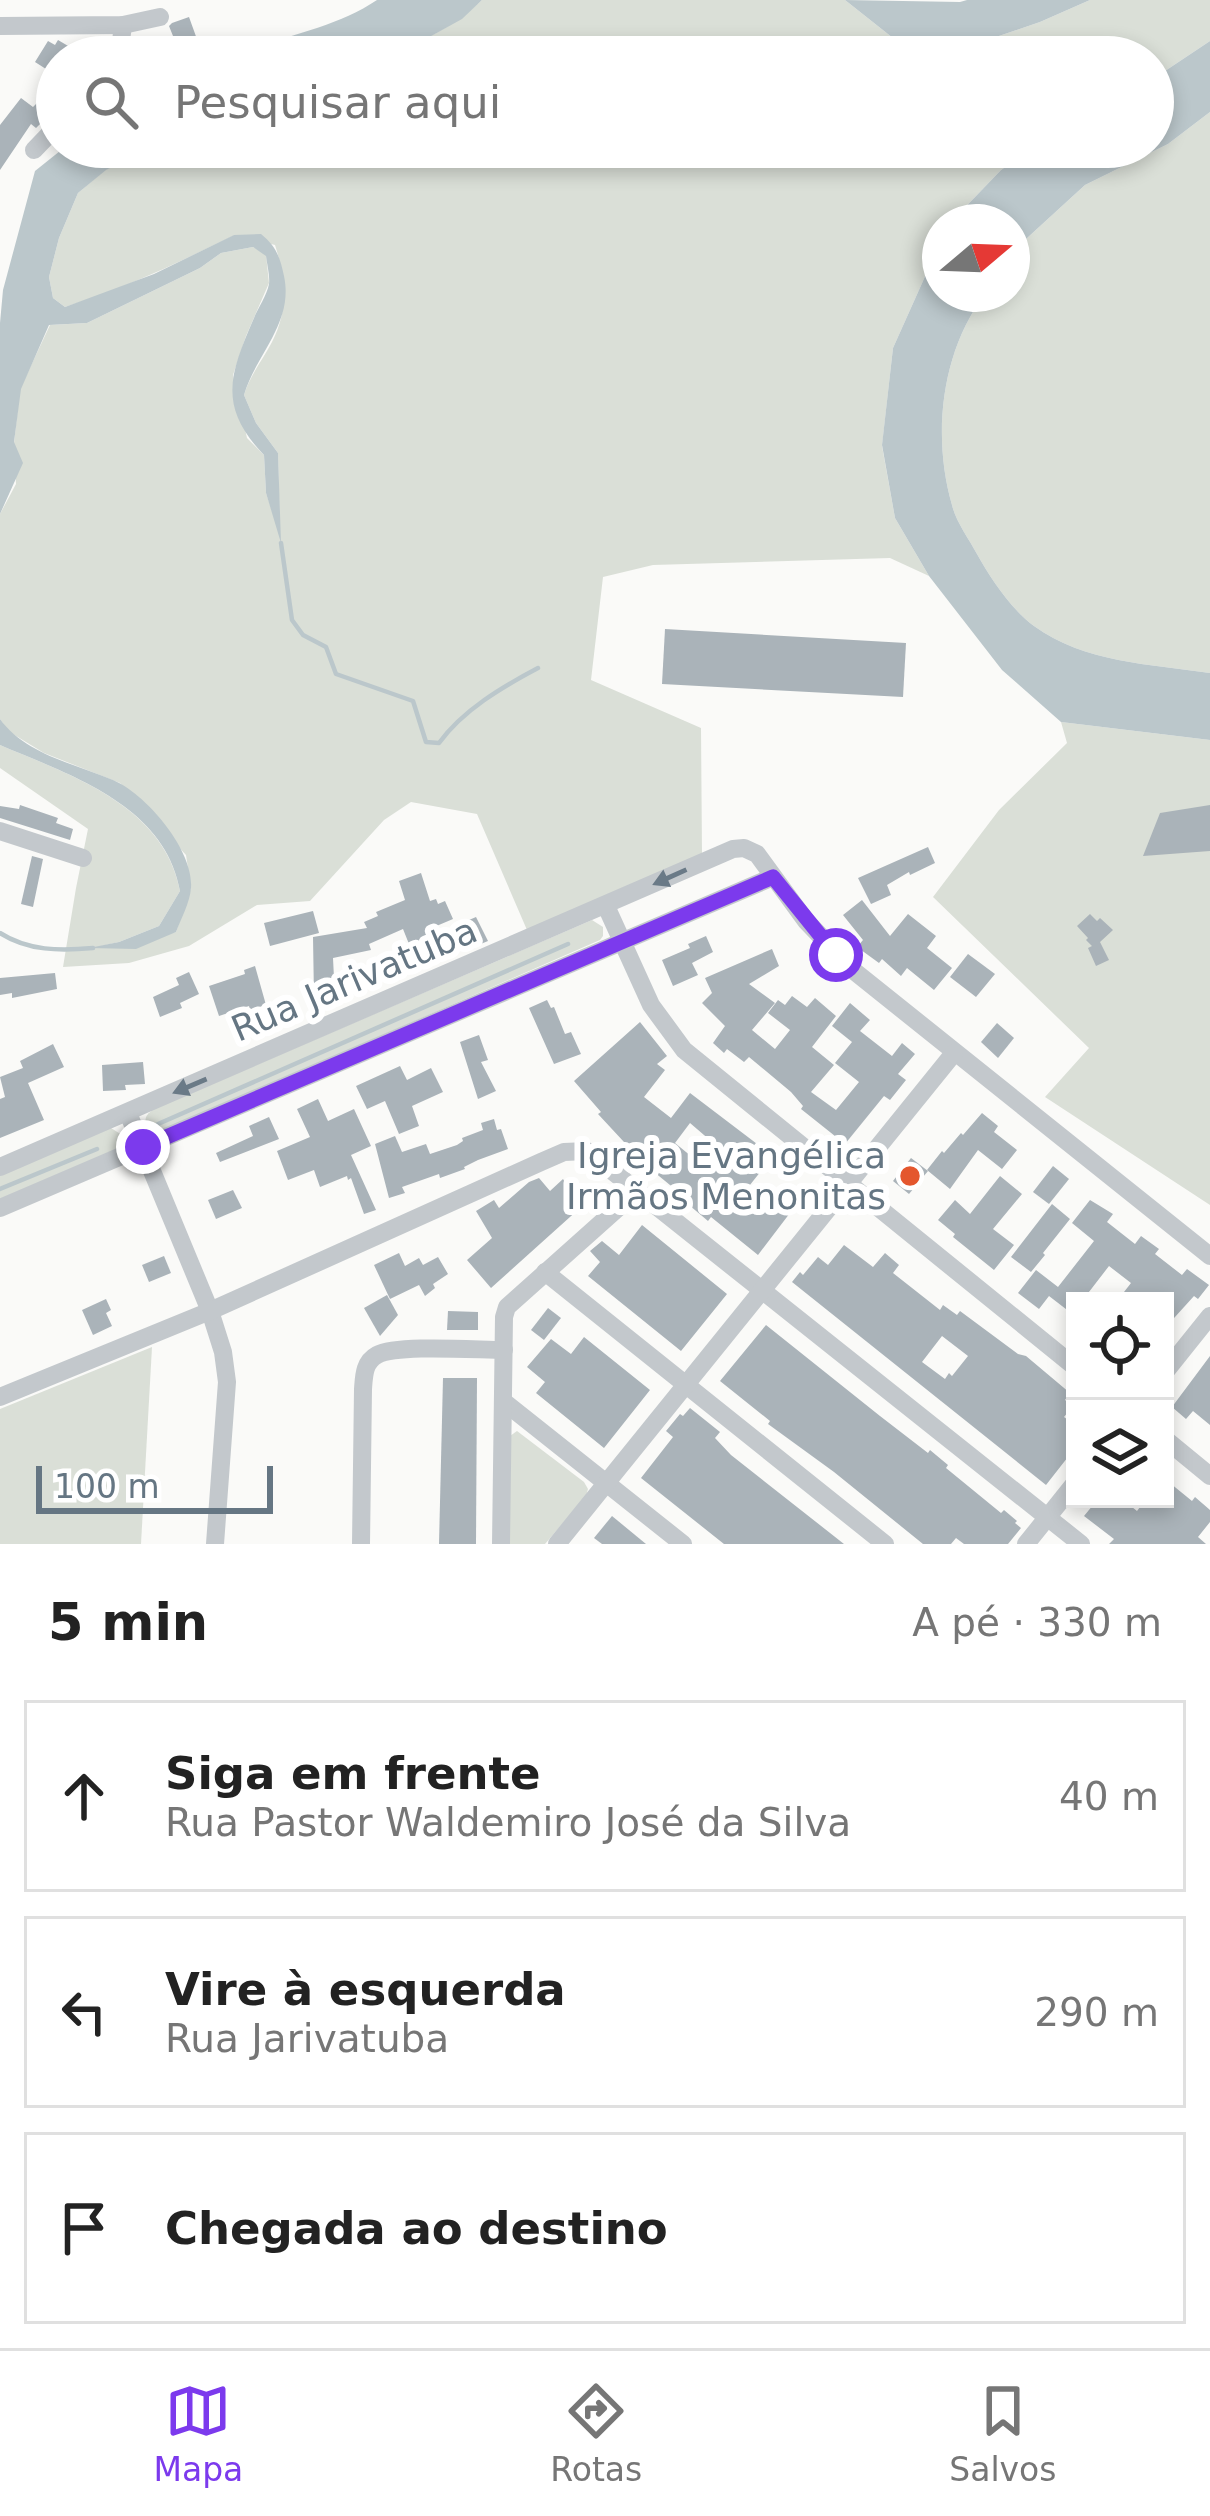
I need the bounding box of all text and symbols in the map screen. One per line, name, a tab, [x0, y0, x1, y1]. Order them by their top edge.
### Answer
search box	[36, 36, 1174, 168]
icon: search	[78, 69, 144, 135]
text: Pesquisar aqui	[174, 76, 501, 129]
north arrow	[922, 204, 1030, 312]
one-way arrow	[652, 868, 687, 888]
street label: Rua Jarivatuba	[225, 909, 483, 1050]
route start	[809, 928, 863, 982]
one-way arrow	[172, 1076, 207, 1096]
route end	[116, 1120, 170, 1174]
place label: Igreja Evangélica Irmãos Menonitas	[566, 1135, 886, 1217]
marker: Igreja Evangélica Irmãos Menonitas	[897, 1163, 923, 1189]
map controls	[1066, 1292, 1174, 1508]
button: locate	[1066, 1292, 1174, 1400]
button: layers	[1066, 1400, 1174, 1508]
scale bar	[36, 1460, 273, 1513]
text: 100 m	[54, 1467, 160, 1506]
text: 5 min	[48, 1593, 208, 1652]
text: A pé · 330 m	[912, 1600, 1162, 1645]
text: Siga em frente	[165, 1747, 541, 1800]
icon: ahead	[51, 1763, 117, 1829]
text: 40 m	[1059, 1774, 1159, 1819]
text: Rua Pastor Waldemiro José da Silva	[165, 1800, 851, 1845]
text: Vire à esquerda	[165, 1963, 566, 2016]
icon: left	[51, 1979, 117, 2045]
text: 290 m	[1034, 1990, 1159, 2035]
text: Rua Jarivatuba	[165, 2016, 449, 2061]
icon: arrive	[51, 2195, 117, 2261]
text: Chegada ao destino	[165, 2202, 668, 2255]
tab: Mapa	[153, 2378, 243, 2489]
tab: Rotas	[550, 2378, 642, 2489]
tab: Salvos	[949, 2378, 1057, 2489]

